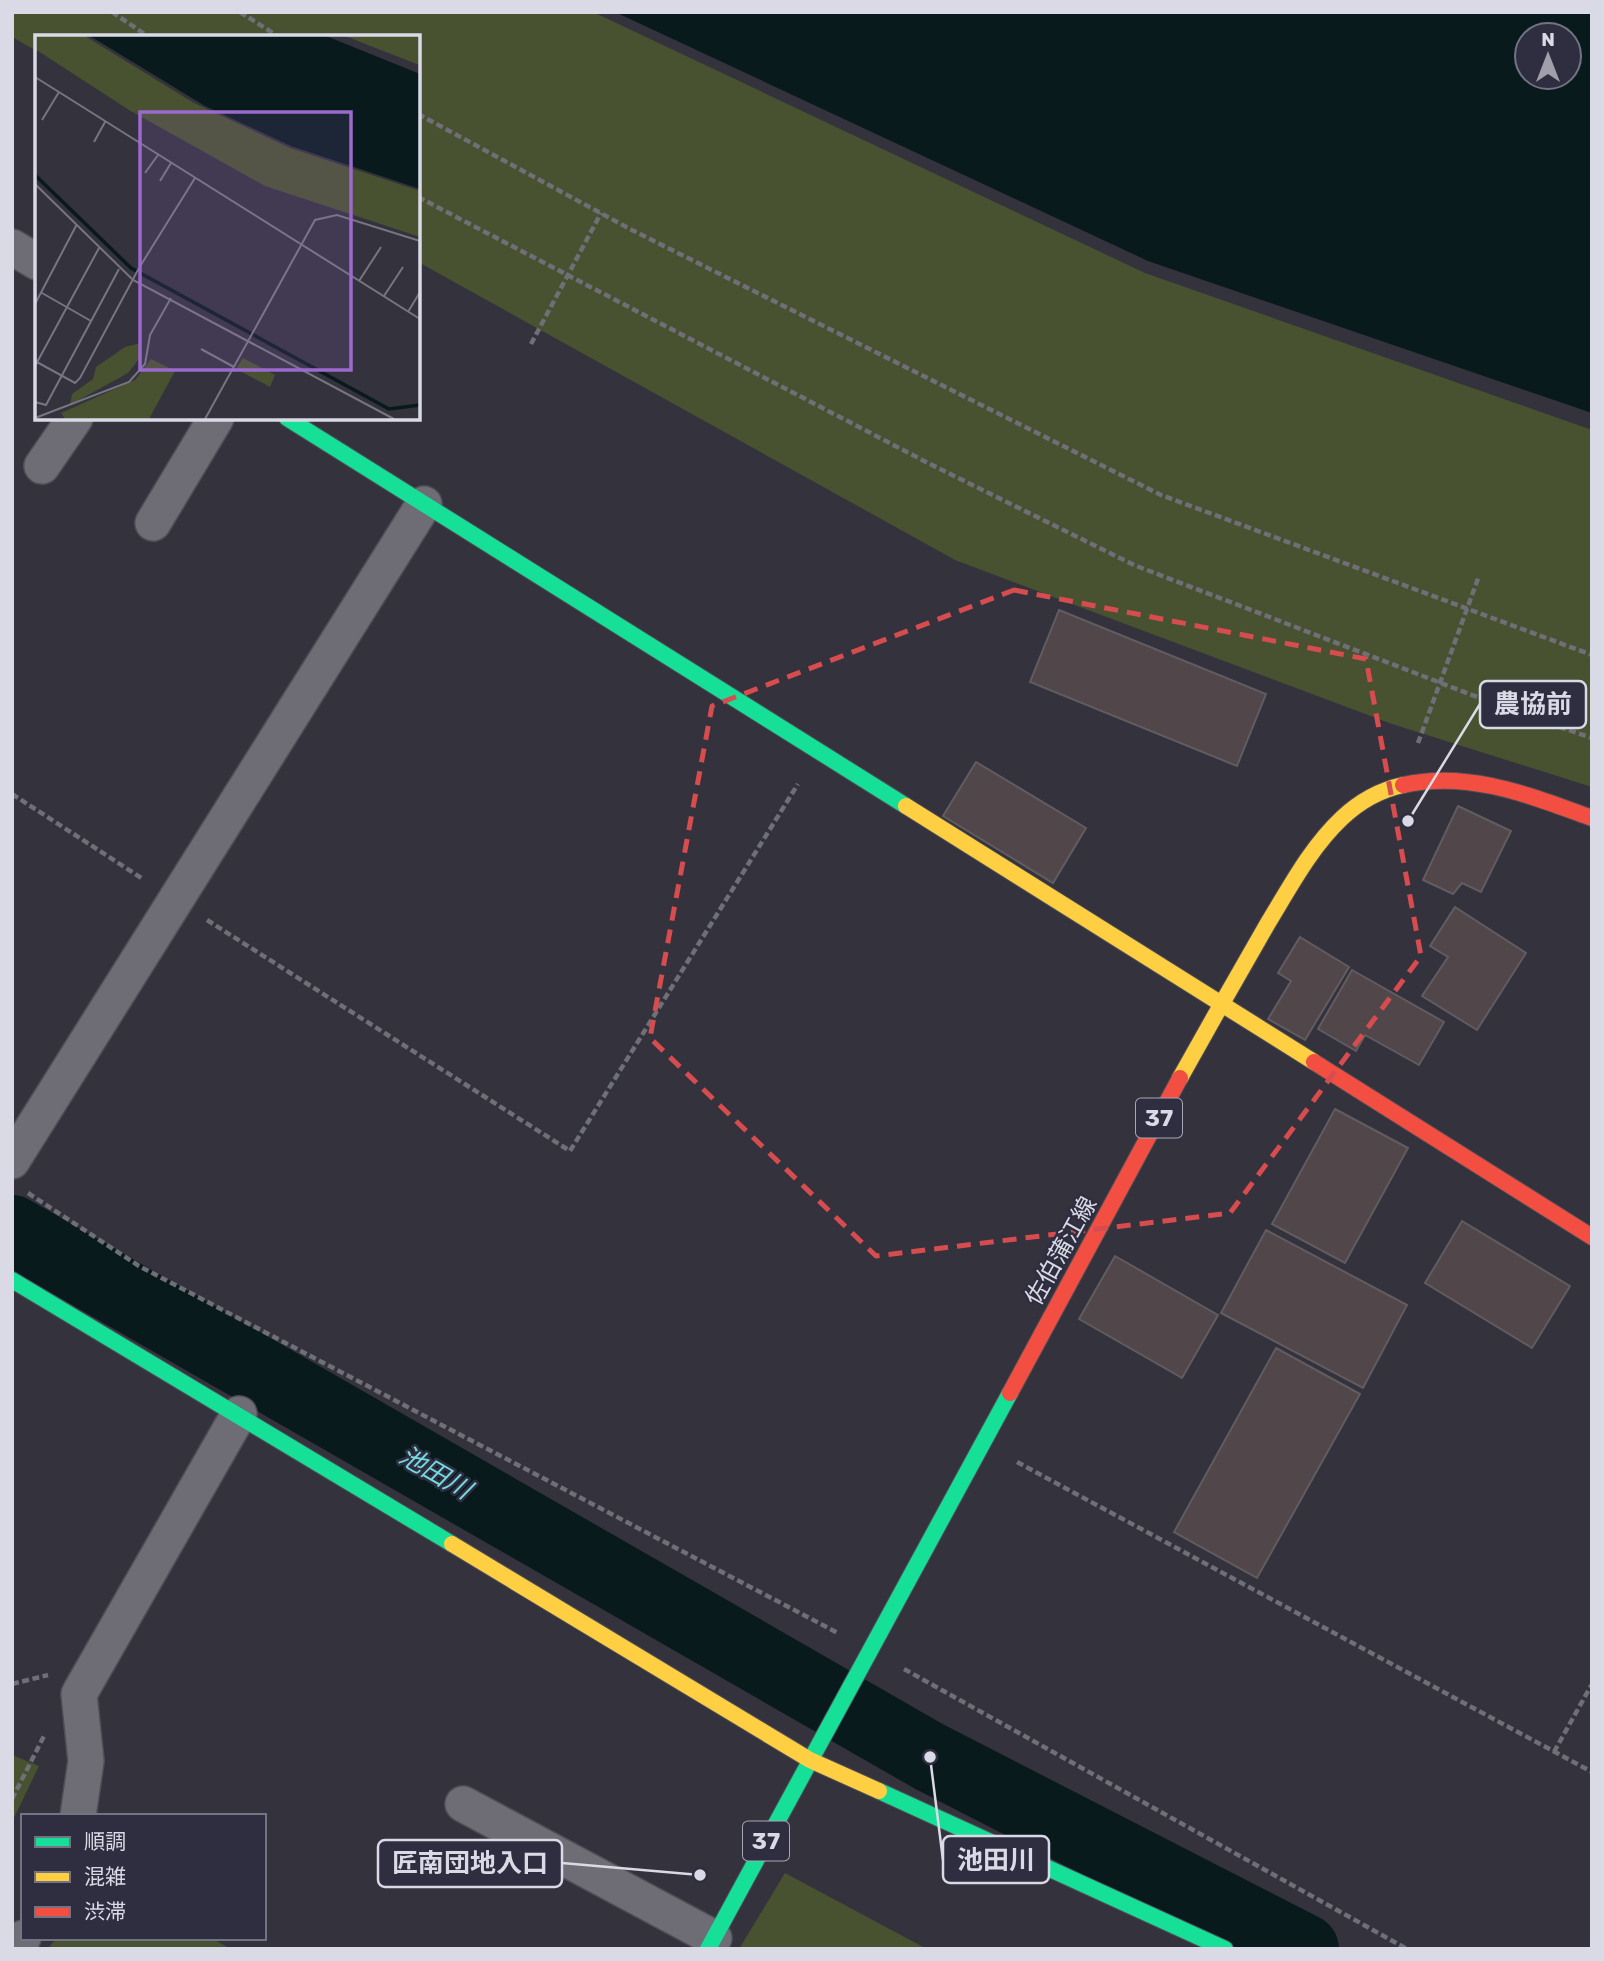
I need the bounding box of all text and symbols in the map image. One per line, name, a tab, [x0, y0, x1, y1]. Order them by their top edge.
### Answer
north arrow	[1513, 21, 1583, 91]
text: N	[1541, 28, 1555, 51]
inset map	[35, 35, 420, 420]
callout: 農協前	[1480, 681, 1586, 728]
text: 農協前	[1494, 689, 1572, 720]
road number: 37	[1136, 1098, 1182, 1138]
street label: 佐伯蒲江線	[1020, 1192, 1102, 1310]
water label: 池田川	[393, 1440, 479, 1507]
legend	[21, 1814, 266, 1940]
road number: 37	[743, 1822, 789, 1860]
text: 順調	[84, 1829, 126, 1854]
callout: 池田川	[943, 1836, 1049, 1883]
callout: 匠南団地入口	[378, 1840, 562, 1887]
text: 池田川	[957, 1845, 1035, 1876]
text: 匠南団地入口	[392, 1848, 548, 1879]
text: 混雑	[84, 1864, 126, 1889]
text: 渋滞	[84, 1899, 126, 1924]

